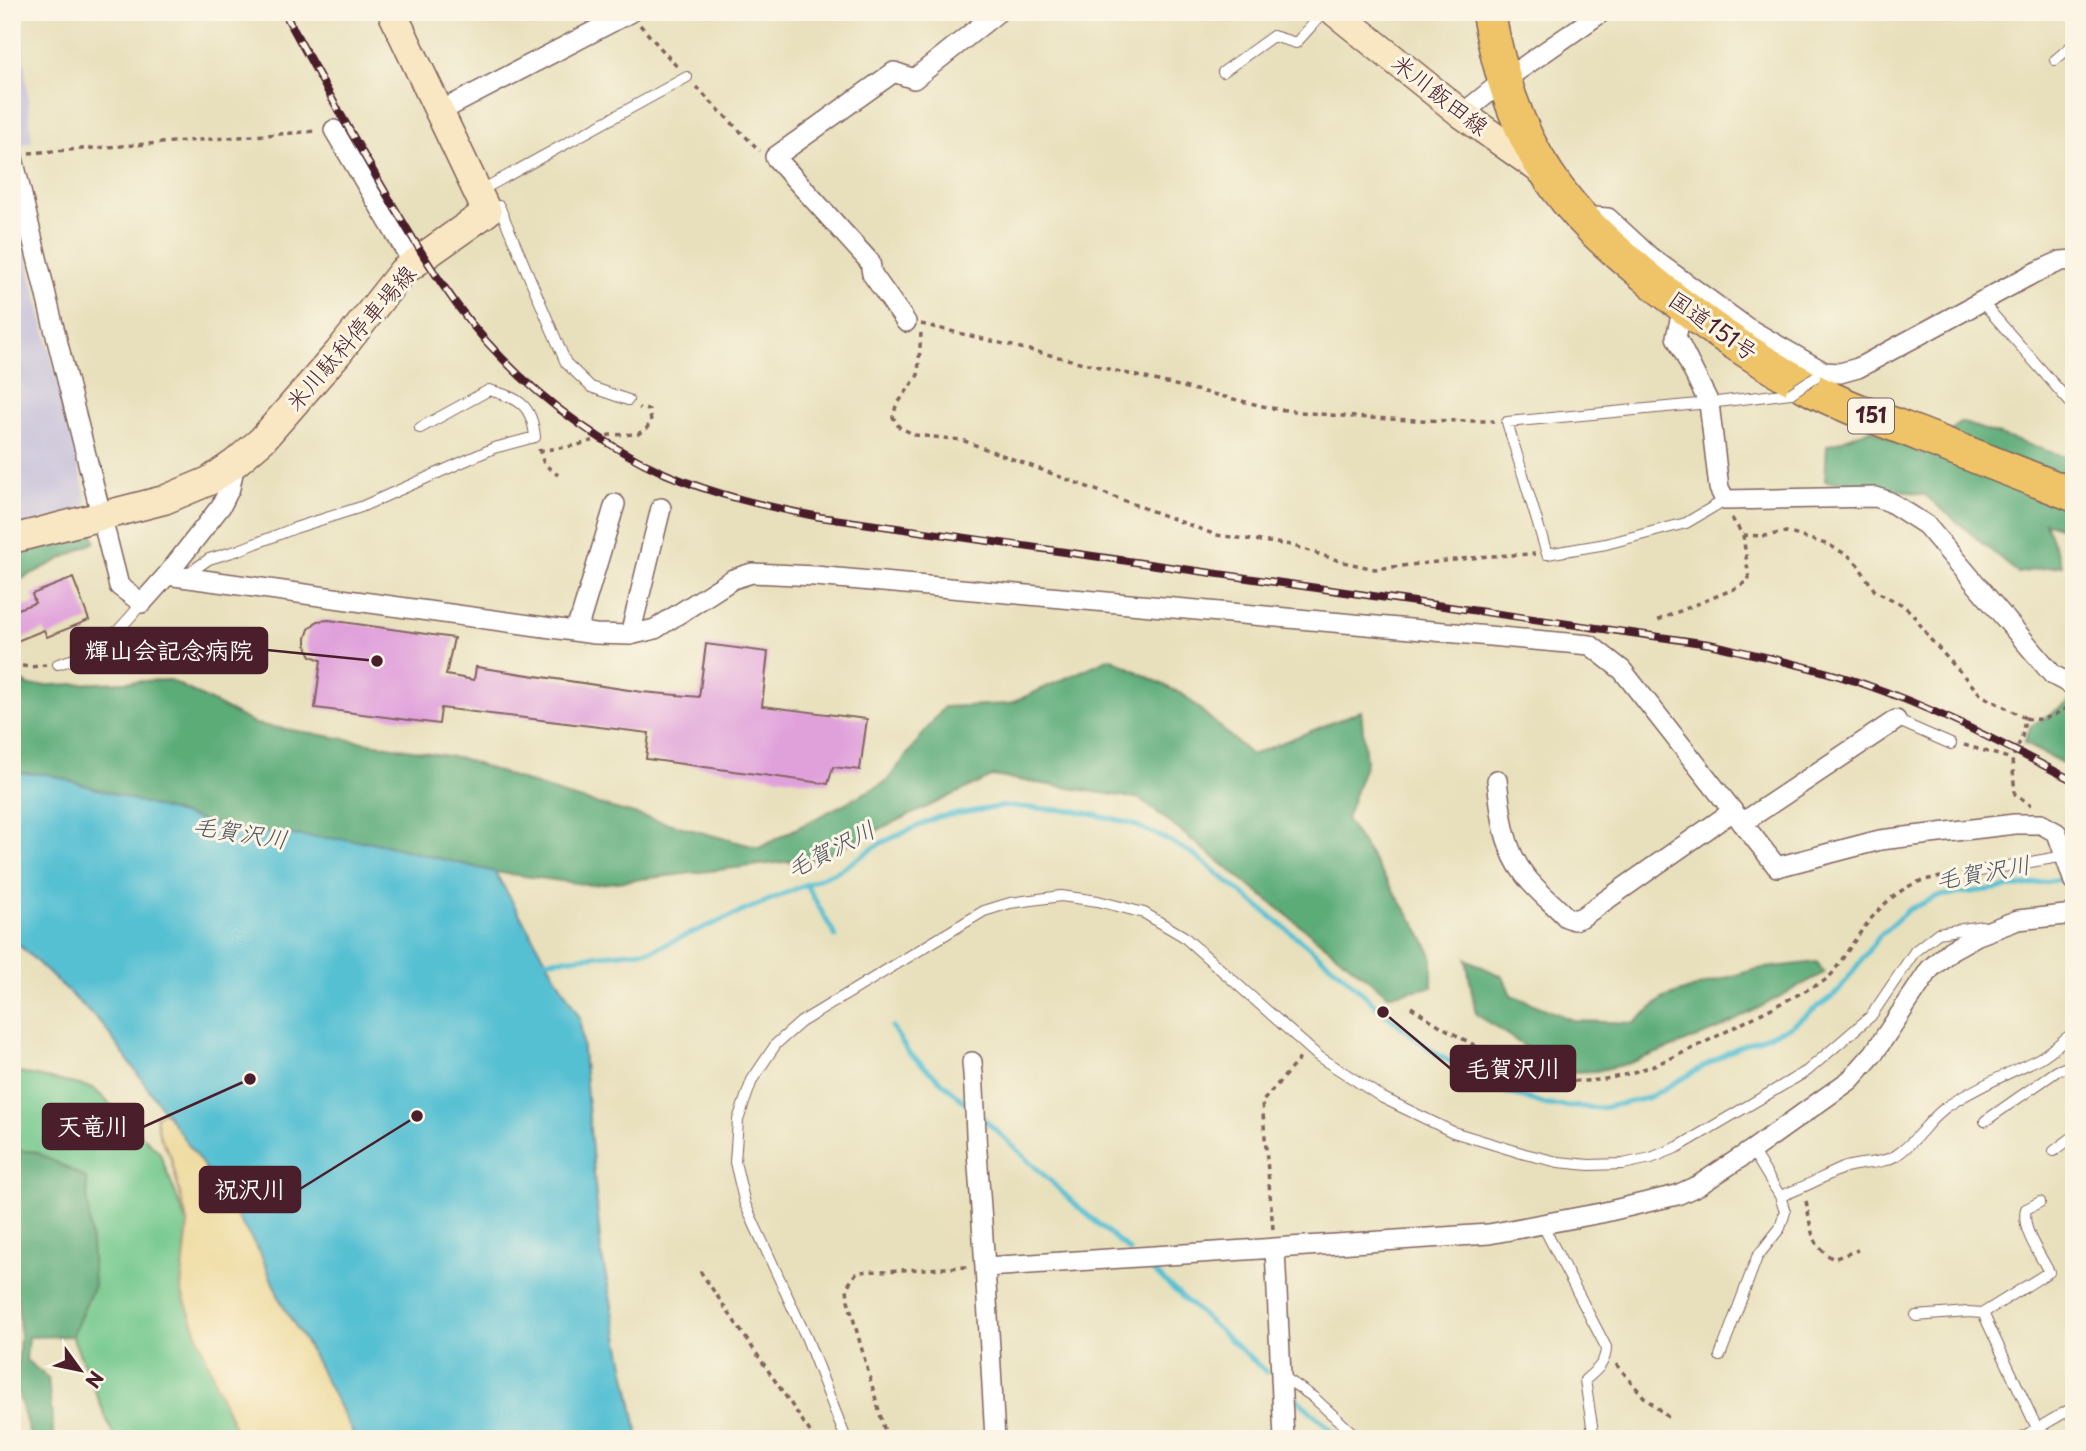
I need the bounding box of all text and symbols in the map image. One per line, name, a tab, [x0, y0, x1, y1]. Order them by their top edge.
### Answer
street label: 米川飯田線	[1385, 45, 1497, 143]
street label: 米川駄科停車場線	[276, 256, 423, 418]
street label: 国道151号	[1662, 281, 1766, 368]
road number: 151	[1848, 398, 1894, 434]
callout: 輝山会記念病院	[71, 628, 267, 673]
text: 輝山会記念病院	[85, 631, 253, 667]
water label: 毛賀沢川	[190, 806, 291, 856]
water label: 毛賀沢川	[779, 810, 881, 886]
water label: 毛賀沢川	[1932, 845, 2033, 897]
callout: 毛賀沢川	[1451, 1046, 1575, 1091]
text: 毛賀沢川	[1465, 1049, 1561, 1085]
callout: 天竜川	[43, 1104, 143, 1149]
text: 天竜川	[57, 1107, 129, 1143]
callout: 祝沢川	[200, 1167, 300, 1212]
text: 祝沢川	[214, 1170, 286, 1206]
north arrow	[46, 1336, 116, 1406]
text: N	[79, 1366, 111, 1394]

